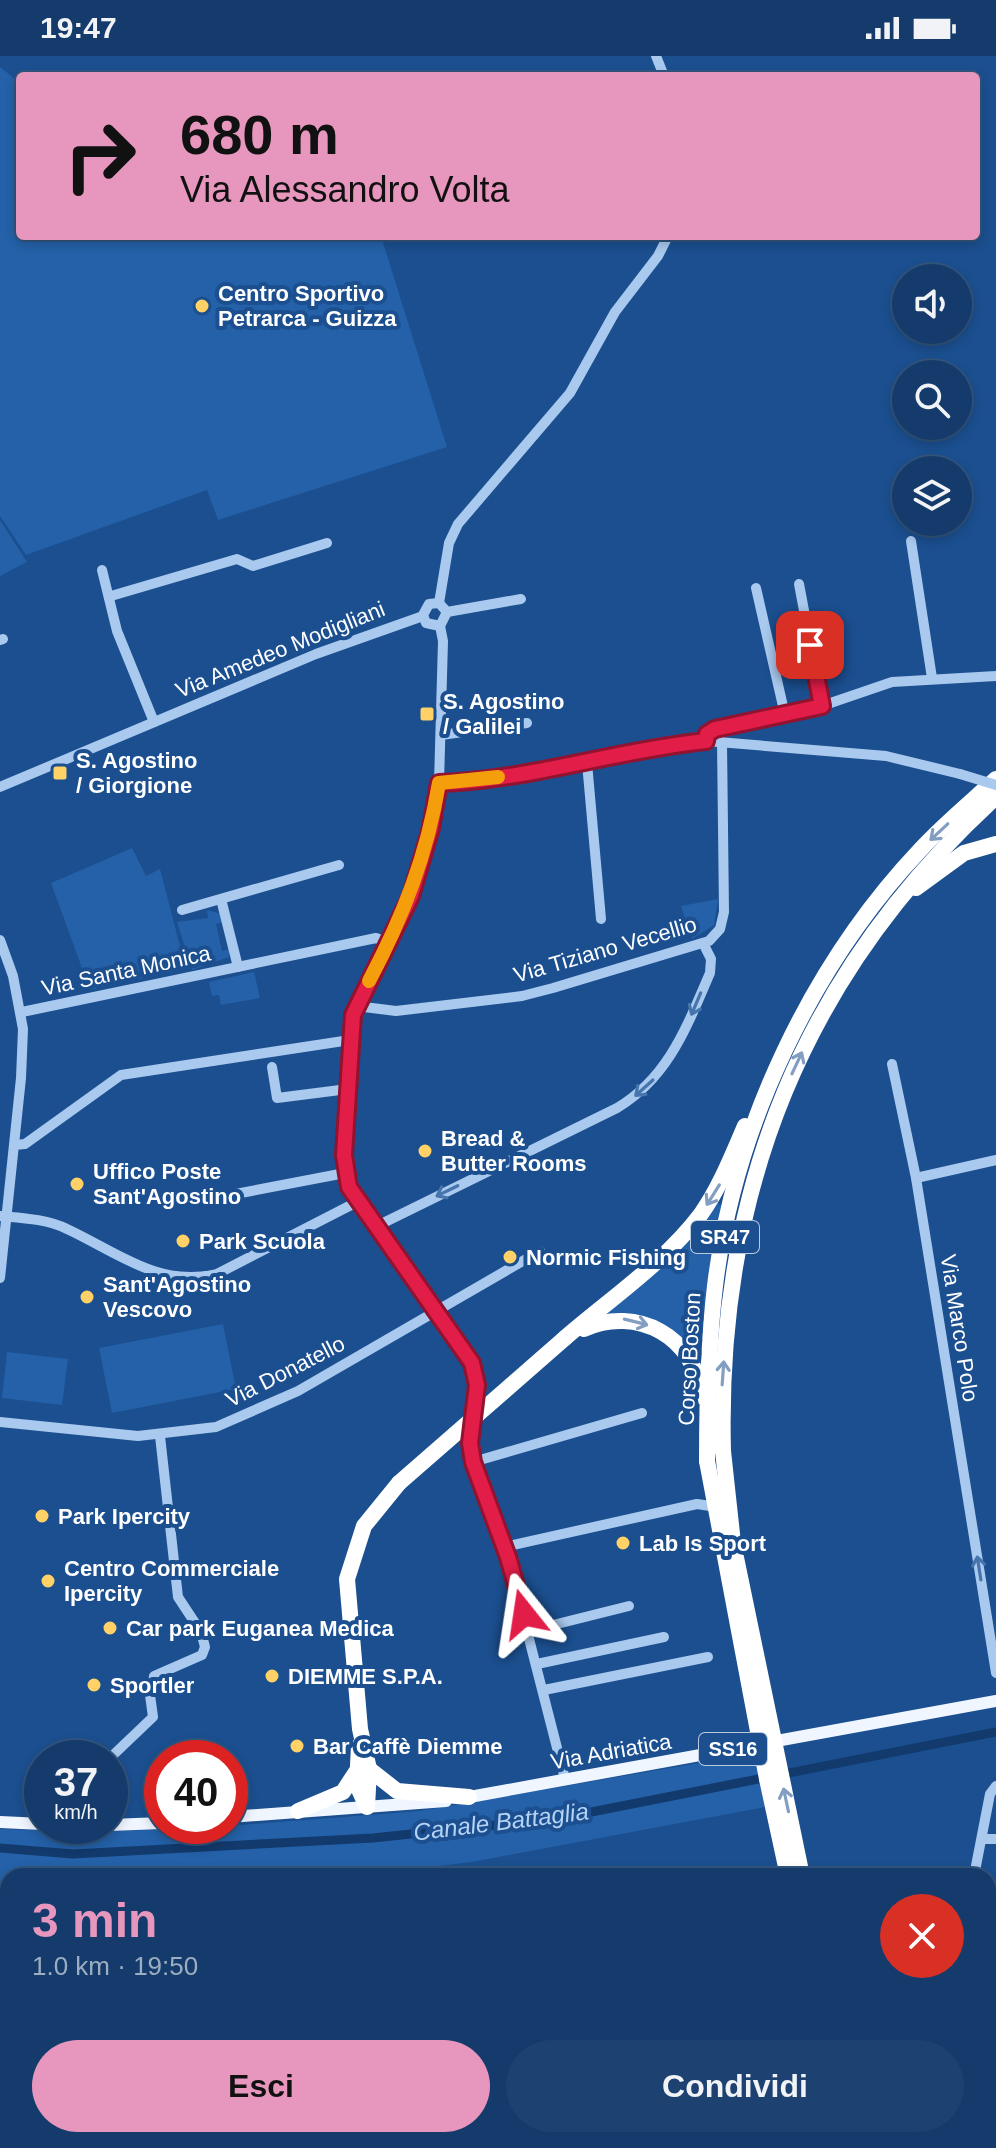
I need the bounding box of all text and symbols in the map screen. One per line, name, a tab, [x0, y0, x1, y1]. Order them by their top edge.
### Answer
text: 19:47	[40, 11, 117, 44]
text: 680 m	[180, 103, 339, 166]
icon: right	[48, 104, 152, 208]
text: Via Alessandro Volta	[180, 169, 510, 210]
map controls	[892, 264, 972, 536]
button: sound	[892, 264, 972, 344]
place label: Centro Sportivo Petrarca - Guizza	[218, 281, 397, 331]
marker: Centro Sportivo Petrarca - Guizza	[193, 297, 211, 315]
button: search	[892, 360, 972, 440]
button: layers	[892, 456, 972, 536]
street label: Via Amedeo Modigliani	[172, 596, 388, 703]
pin	[776, 611, 844, 679]
icon: arrive	[788, 623, 832, 667]
place label: S. Agostino / Galilei	[443, 689, 564, 739]
marker: S. Agostino / Galilei	[418, 705, 436, 723]
place label: S. Agostino / Giorgione	[76, 748, 197, 798]
marker: S. Agostino / Giorgione	[51, 764, 69, 782]
one-way arrow	[929, 822, 949, 841]
street label: Via Tiziano Vecellio	[511, 911, 700, 988]
street label: Via Santa Monica	[39, 940, 214, 1001]
one-way arrow	[688, 992, 703, 1016]
one-way arrow	[790, 1052, 805, 1076]
one-way arrow	[635, 1078, 655, 1096]
place label: Bread & Butter Rooms	[441, 1126, 586, 1176]
marker: Bread & Butter Rooms	[416, 1142, 434, 1160]
place label: Uffico Poste Sant'Agostino	[93, 1159, 241, 1209]
marker: Uffico Poste Sant'Agostino	[68, 1175, 86, 1193]
one-way arrow	[704, 1183, 720, 1206]
one-way arrow	[435, 1184, 459, 1199]
road number: SR47	[691, 1221, 759, 1253]
place label: Park Scuola	[199, 1229, 326, 1254]
marker: Park Scuola	[174, 1232, 192, 1250]
place label: Normic Fishing	[526, 1245, 686, 1270]
marker: Normic Fishing	[501, 1248, 519, 1266]
street label: Via Marco Polo	[936, 1253, 983, 1404]
place label: Sant'Agostino Vescovo	[103, 1272, 251, 1322]
marker: Sant'Agostino Vescovo	[78, 1288, 96, 1306]
street label: Corso Boston	[674, 1292, 705, 1426]
one-way arrow	[623, 1315, 649, 1330]
street label: Via Donatello	[221, 1331, 349, 1412]
one-way arrow	[716, 1360, 731, 1387]
place label: Park Ipercity	[58, 1504, 191, 1529]
marker: Park Ipercity	[33, 1507, 51, 1525]
place label: Lab Is Sport	[639, 1531, 767, 1556]
marker: Lab Is Sport	[614, 1534, 632, 1552]
place label: Centro Commerciale Ipercity	[64, 1556, 279, 1606]
one-way arrow	[971, 1556, 986, 1582]
marker: Centro Commerciale Ipercity	[39, 1572, 57, 1590]
position arrow	[482, 1572, 566, 1656]
place label: Car park Euganea Medica	[126, 1616, 395, 1641]
marker: Car park Euganea Medica	[101, 1619, 119, 1637]
place label: DIEMME S.P.A.	[288, 1664, 443, 1689]
marker: DIEMME S.P.A.	[263, 1667, 281, 1685]
place label: Sportler	[110, 1673, 195, 1698]
marker: Sportler	[85, 1676, 103, 1694]
street label: Via Adriatica	[549, 1728, 674, 1774]
road number: SS16	[699, 1733, 767, 1765]
place label: Bar Caffè Diemme	[313, 1734, 503, 1759]
marker: Bar Caffè Diemme	[288, 1737, 306, 1755]
speed limit sign: 40	[144, 1740, 248, 1844]
text: 37	[54, 1760, 98, 1804]
one-way arrow	[778, 1787, 793, 1813]
water label: Canale Battaglia	[412, 1797, 590, 1846]
text: km/h	[54, 1801, 98, 1823]
text: 3 min	[32, 1894, 157, 1947]
button: close	[880, 1894, 964, 1978]
text: 1.0 km · 19:50	[32, 1951, 198, 1981]
button: Esci	[32, 2040, 490, 2132]
button: Condividi	[506, 2040, 964, 2132]

